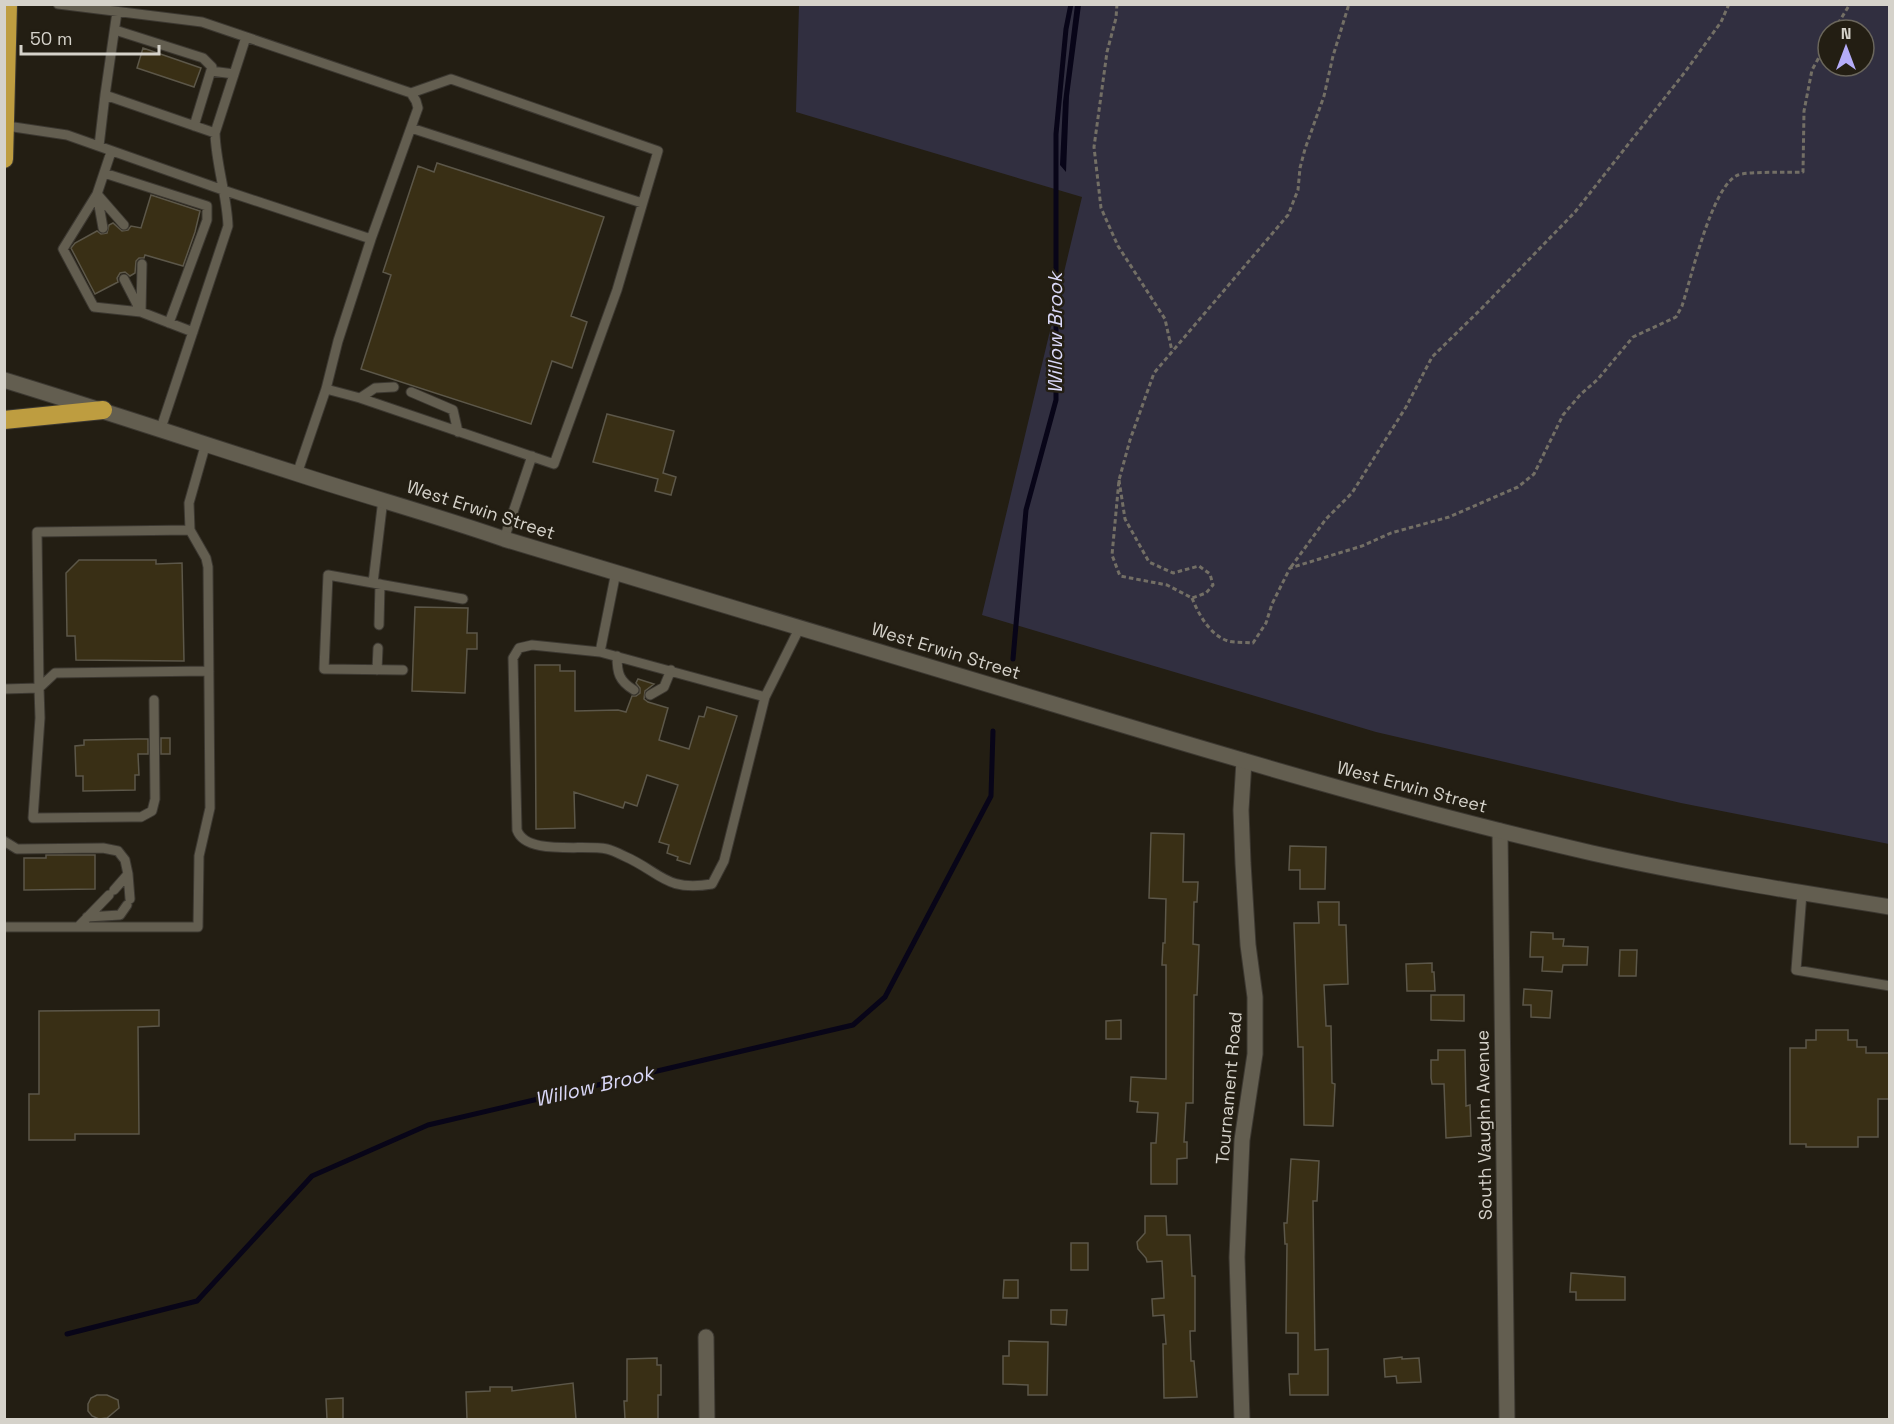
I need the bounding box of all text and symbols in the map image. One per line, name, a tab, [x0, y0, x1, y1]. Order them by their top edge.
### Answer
scale bar	[21, 18, 159, 56]
north arrow	[1816, 18, 1876, 78]
text: N	[1841, 23, 1851, 44]
text: 50 m	[30, 27, 72, 50]
water label: Willow Brook	[1042, 270, 1068, 394]
street label: West Erwin Street	[404, 475, 558, 544]
street label: West Erwin Street	[869, 617, 1024, 684]
street label: West Erwin Street	[1334, 755, 1490, 818]
street label: Tournament Road	[1210, 1011, 1247, 1165]
street label: South Vaughn Avenue	[1470, 1030, 1497, 1220]
water label: Willow Brook	[532, 1059, 658, 1112]

